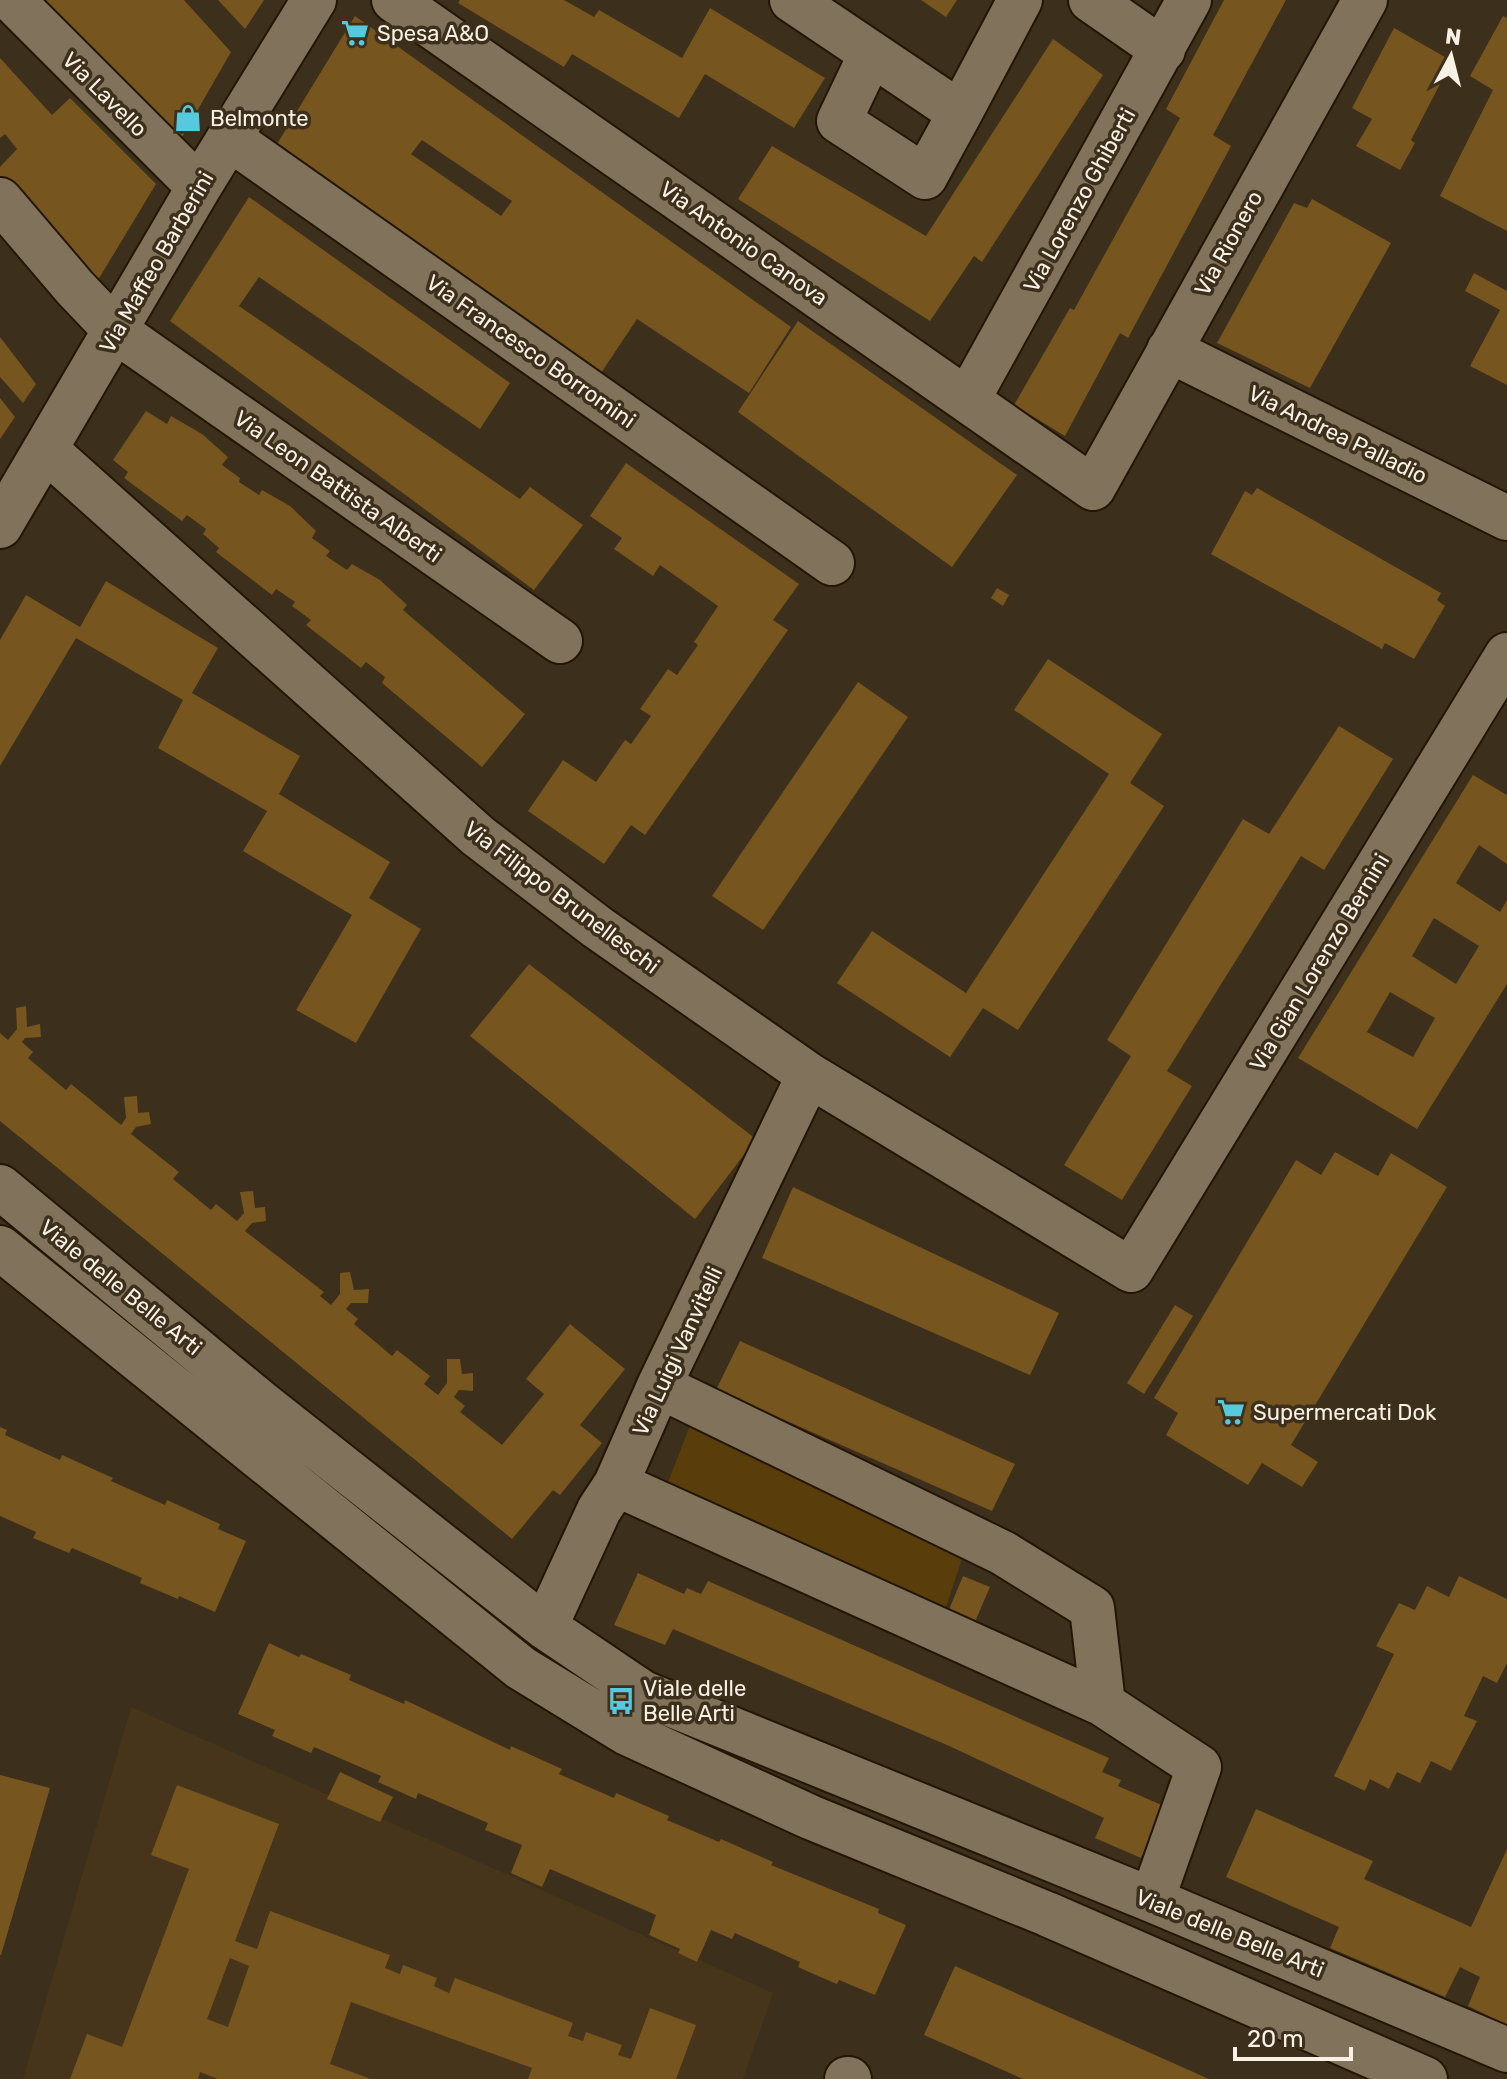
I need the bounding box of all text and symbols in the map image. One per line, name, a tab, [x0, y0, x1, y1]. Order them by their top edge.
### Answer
north arrow	[1411, 16, 1491, 96]
supermarket icon: Spesa A&O	[340, 18, 370, 48]
place label: Spesa A&O	[377, 20, 489, 47]
text: N	[1444, 22, 1463, 51]
street label: Via Lavello	[57, 46, 153, 142]
shop icon: Belmonte	[173, 103, 203, 133]
street label: Via Lorenzo Ghiberti	[1018, 103, 1141, 297]
place label: Belmonte	[210, 105, 309, 132]
street label: Via Maffeo Barberini	[93, 167, 219, 358]
street label: Via Antonio Canova	[655, 175, 833, 311]
street label: Via Rionero	[1189, 186, 1268, 301]
street label: Via Francesco Borromini	[421, 269, 641, 434]
street label: Via Andrea Palladio	[1244, 379, 1432, 489]
street label: Via Leon Battista Alberti	[229, 405, 447, 568]
street label: Via Filippo Brunelleschi	[459, 815, 665, 980]
street label: Via Gian Lorenzo Bernini	[1244, 849, 1395, 1076]
street label: Viale delle Belle Arti	[34, 1214, 207, 1361]
street label: Via Luigi Vanvitelli	[626, 1262, 729, 1440]
supermarket icon: Supermercati Dok	[1216, 1397, 1246, 1427]
place label: Supermercati Dok	[1253, 1399, 1437, 1426]
place label: Viale delle Belle Arti	[643, 1675, 746, 1727]
bus stop icon: Viale delle Belle Arti	[606, 1686, 636, 1716]
street label: Viale delle Belle Arti	[1132, 1883, 1328, 1984]
scale bar	[1235, 2011, 1351, 2061]
text: 20 m	[1247, 2025, 1304, 2053]

